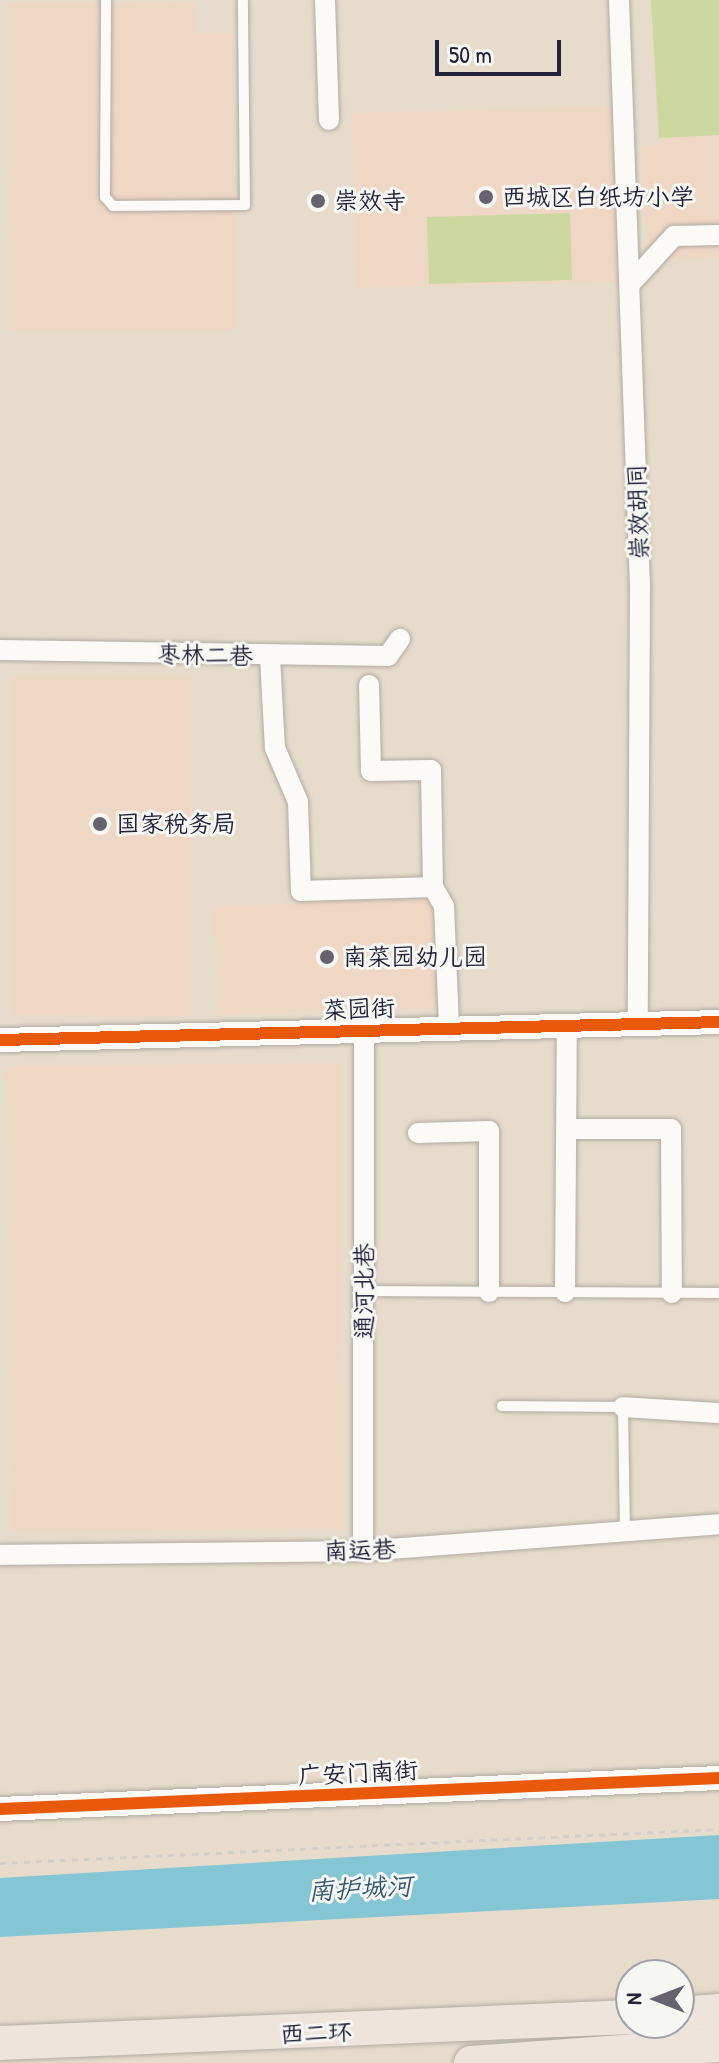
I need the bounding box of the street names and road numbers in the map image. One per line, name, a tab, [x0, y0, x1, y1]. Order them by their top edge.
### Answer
street label: 崇效胡同	[622, 464, 654, 560]
street label: 枣林二巷	[157, 640, 253, 670]
street label: 菜园街	[323, 993, 395, 1025]
street label: 通河北巷	[350, 1243, 378, 1339]
street label: 南运巷	[324, 1534, 396, 1566]
street label: 广安门南街	[297, 1755, 419, 1791]
street label: 西二环	[280, 2017, 352, 2049]

